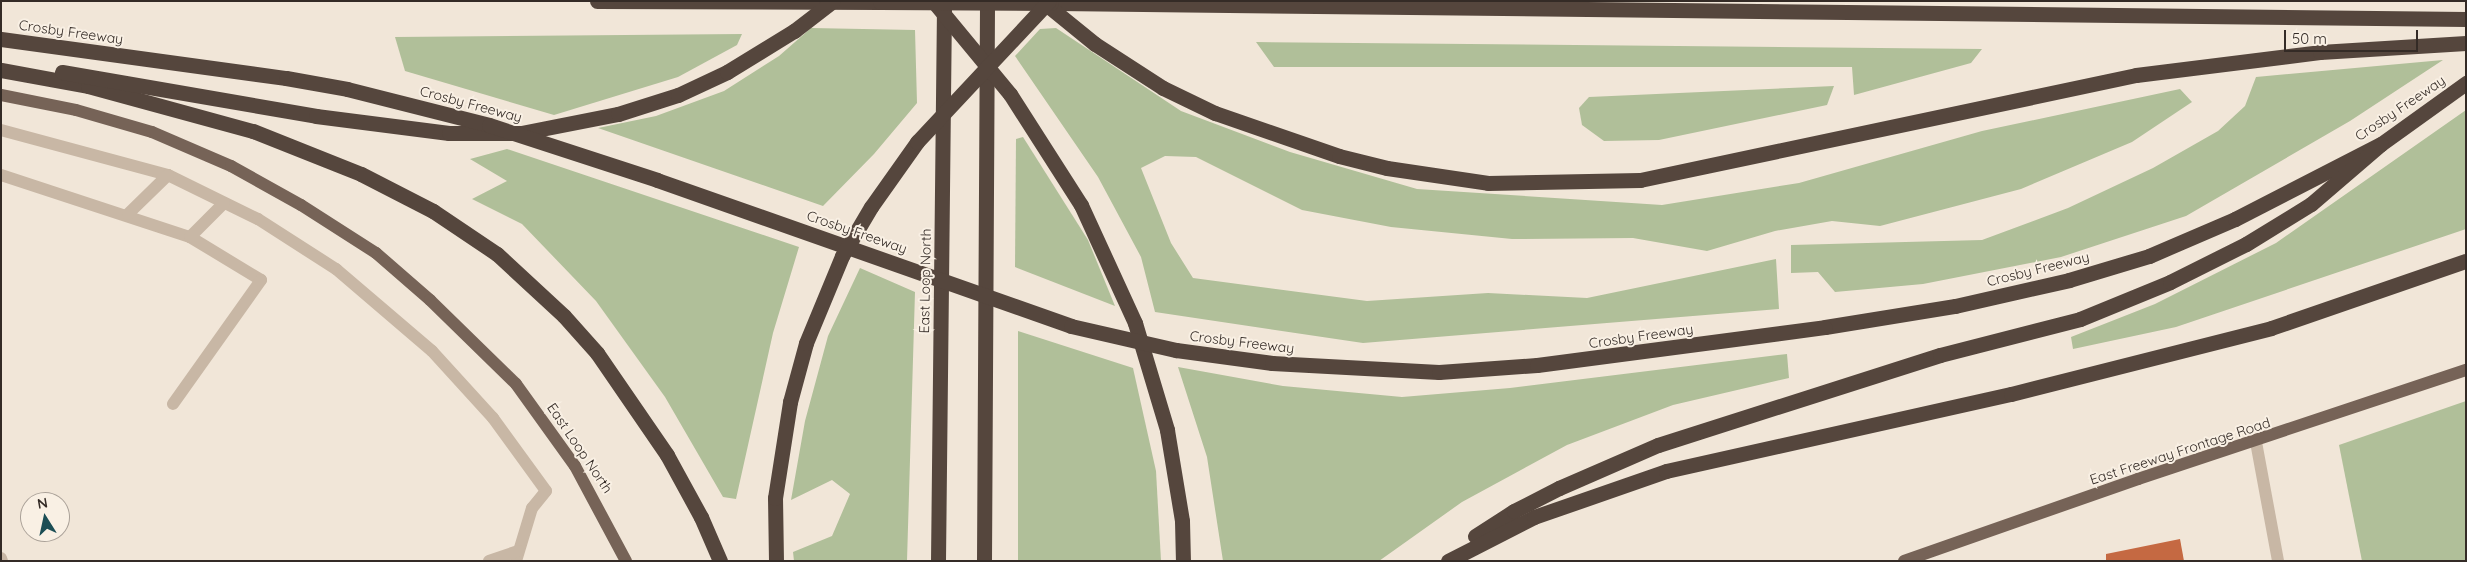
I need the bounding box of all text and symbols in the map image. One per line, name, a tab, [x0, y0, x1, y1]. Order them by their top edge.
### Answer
street label: Crosby Freeway	[18, 16, 124, 48]
scale bar	[2287, 20, 2421, 52]
text: 50 m	[2292, 29, 2327, 48]
street label: Crosby Freeway	[2352, 72, 2448, 144]
street label: Crosby Freeway	[418, 82, 524, 126]
street label: Crosby Freeway	[805, 207, 909, 257]
street label: East Loop North	[916, 228, 934, 334]
street label: Crosby Freeway	[1985, 248, 2091, 290]
street label: Crosby Freeway	[1588, 320, 1694, 352]
street label: Crosby Freeway	[1189, 327, 1295, 357]
street label: East Loop North	[544, 400, 616, 496]
street label: East Freeway Frontage Road	[2088, 414, 2272, 488]
north arrow	[20, 492, 70, 542]
text: N	[36, 493, 49, 513]

